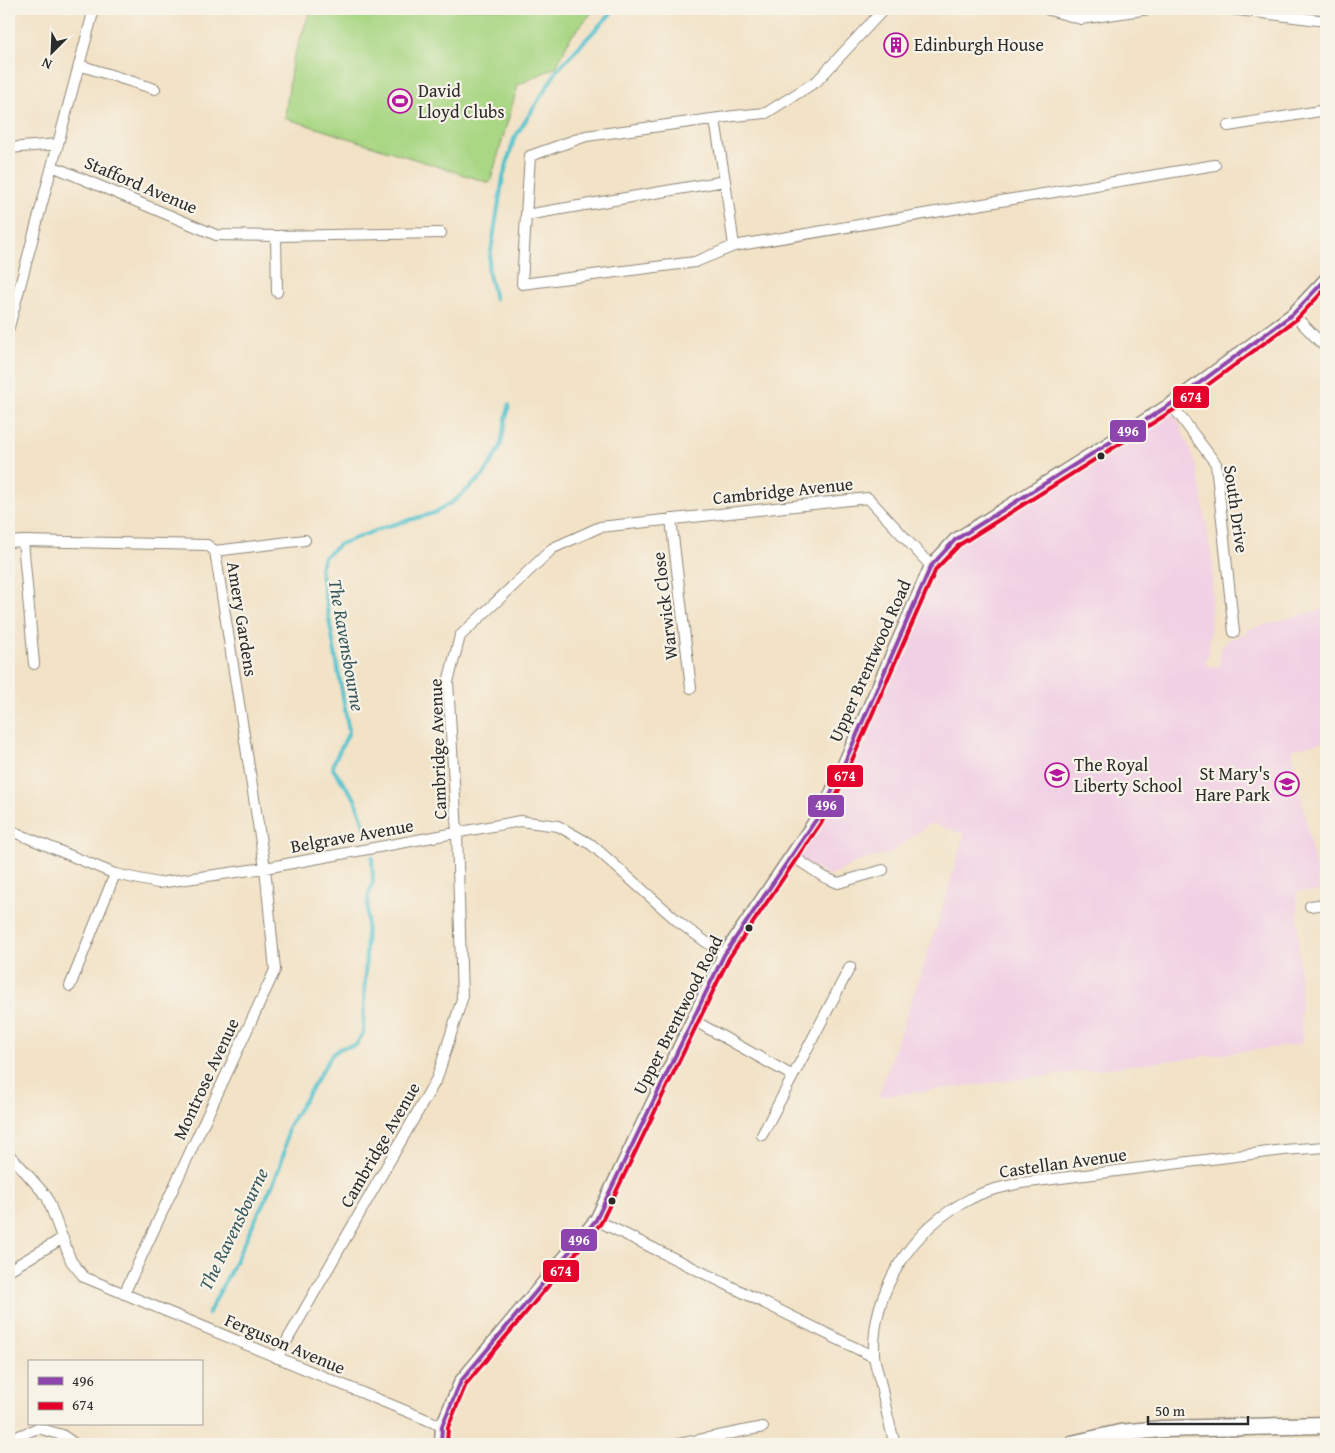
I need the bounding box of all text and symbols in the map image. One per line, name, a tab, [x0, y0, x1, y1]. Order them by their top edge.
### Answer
north arrow	[28, 28, 78, 78]
place label: Edinburgh House	[914, 31, 1044, 58]
building icon: Edinburgh House	[883, 32, 909, 58]
text: N	[38, 53, 55, 75]
place label: David Lloyd Clubs	[418, 77, 505, 125]
sports icon: David Lloyd Clubs	[387, 88, 413, 114]
street label: Stafford Avenue	[80, 149, 202, 221]
line badge: 674	[1172, 385, 1210, 409]
text: 674	[1180, 387, 1202, 407]
line badge: 496	[1109, 419, 1147, 443]
text: 496	[1117, 421, 1139, 441]
unlabelled marker	[1096, 451, 1106, 461]
street label: South Drive	[1217, 463, 1256, 555]
street label: Cambridge Avenue	[711, 470, 855, 511]
street label: Warwick Close	[644, 550, 685, 662]
street label: Amery Gardens	[220, 559, 265, 678]
street label: Upper Brentwood Road	[822, 575, 918, 746]
water label: The Ravensbourne	[322, 577, 372, 714]
street label: Cambridge Avenue	[422, 678, 453, 820]
place label: The Royal Liberty School	[1074, 751, 1182, 799]
place label: St Mary's Hare Park	[1195, 760, 1271, 808]
school or university icon: The Royal Liberty School	[1044, 762, 1070, 788]
line badge: 674	[826, 764, 864, 788]
text: 674	[834, 766, 856, 786]
school or university icon: St Mary's Hare Park	[1274, 771, 1300, 797]
line badge: 496	[807, 794, 845, 818]
text: 496	[815, 795, 837, 815]
street label: Belgrave Avenue	[288, 811, 416, 860]
unlabelled marker	[744, 923, 754, 933]
street label: Upper Brentwood Road	[626, 930, 730, 1099]
street label: Montrose Avenue	[166, 1013, 246, 1144]
street label: Cambridge Avenue	[333, 1077, 427, 1213]
street label: Castellan Avenue	[998, 1140, 1128, 1185]
water label: The Ravensbourne	[191, 1163, 275, 1295]
unlabelled marker	[607, 1196, 617, 1206]
line badge: 496	[560, 1228, 598, 1252]
text: 496	[568, 1230, 590, 1250]
line badge: 674	[542, 1259, 580, 1283]
text: 674	[550, 1261, 572, 1281]
street label: Ferguson Avenue	[221, 1306, 350, 1381]
legend	[28, 1360, 202, 1426]
text: 496	[72, 1370, 94, 1391]
scale bar	[1148, 1393, 1248, 1425]
text: 674	[72, 1394, 94, 1415]
text: 50 m	[1155, 1400, 1186, 1421]

